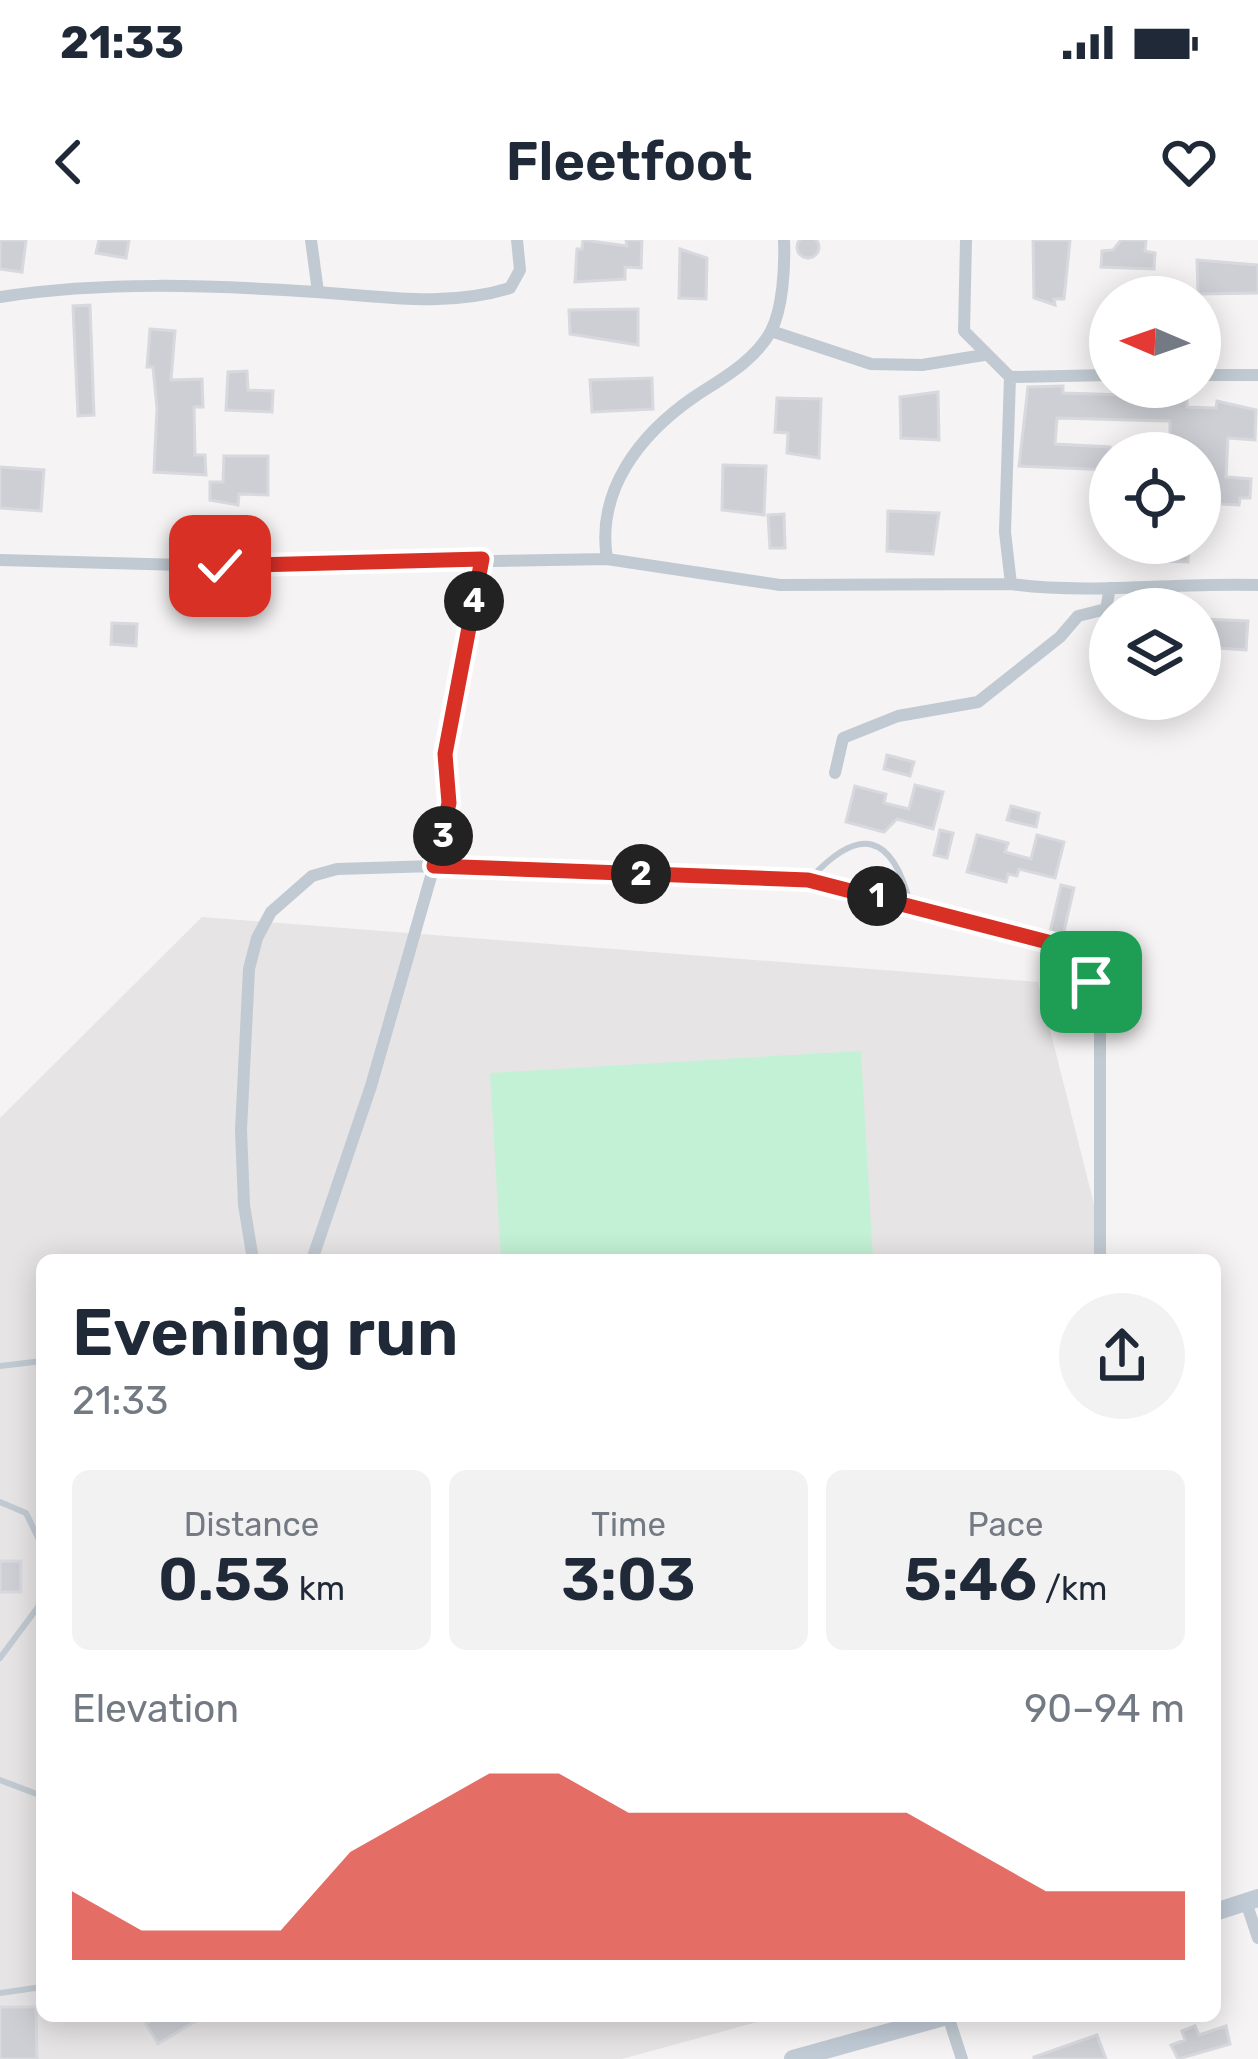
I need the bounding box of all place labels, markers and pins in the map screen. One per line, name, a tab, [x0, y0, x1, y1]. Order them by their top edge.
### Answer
pin	[169, 515, 271, 617]
pin: 4	[444, 571, 504, 631]
pin: 3	[413, 806, 473, 866]
pin: 2	[611, 844, 671, 904]
pin: 1	[847, 866, 907, 926]
pin	[1040, 931, 1142, 1033]

